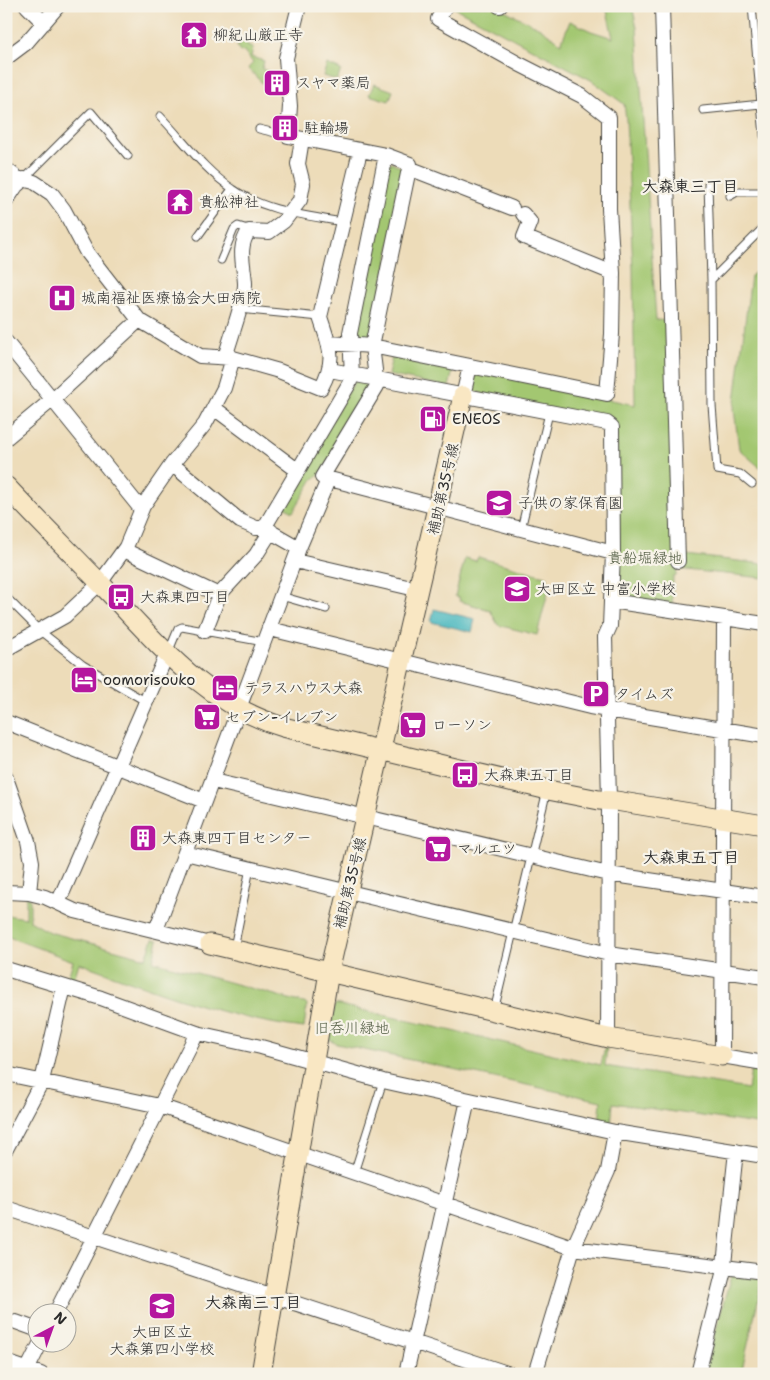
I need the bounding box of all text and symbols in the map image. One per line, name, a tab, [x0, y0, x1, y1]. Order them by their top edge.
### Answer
temple icon: 柳紀山厳正寺	[179, 20, 209, 50]
place label: 柳紀山厳正寺	[213, 25, 303, 45]
building icon: スヤマ薬局	[262, 68, 292, 98]
place label: スヤマ薬局	[296, 73, 371, 93]
building icon: 駐輪場	[270, 113, 300, 143]
place label: 駐輪場	[304, 118, 349, 138]
district label: 大森東三丁目	[642, 176, 738, 197]
temple icon: 貴舩神社	[165, 187, 195, 217]
place label: 貴舩神社	[199, 192, 259, 212]
hospital icon: 城南福祉医療協会大田病院	[47, 283, 77, 313]
place label: 城南福祉医療協会大田病院	[81, 288, 261, 308]
fuel station icon: ENEOS	[418, 404, 448, 434]
place label: ENEOS	[452, 409, 500, 429]
street label: 補助第35号線	[423, 441, 463, 537]
school or university icon: 子供の家保育園	[484, 488, 514, 518]
place label: 子供の家保育園	[518, 493, 623, 513]
park label: 貴船堀緑地	[607, 548, 683, 568]
school or university icon: 大田区立 中富小学校	[502, 574, 532, 604]
place label: 大田区立 中富小学校	[536, 579, 676, 599]
bus stop icon: 大森東四丁目	[106, 582, 136, 612]
place label: 大森東四丁目	[140, 587, 230, 607]
hotel icon: oomorisouko	[69, 665, 99, 695]
place label: oomorisouko	[103, 670, 195, 690]
hotel icon: テラスハウス大森	[210, 673, 240, 703]
place label: テラスハウス大森	[244, 678, 363, 698]
parking icon: タイムズ	[581, 679, 611, 709]
place label: タイムズ	[615, 684, 674, 704]
supermarket icon: セブン-イレブン	[192, 702, 222, 732]
place label: セブン-イレブン	[226, 707, 338, 727]
supermarket icon: ローソン	[398, 710, 428, 740]
place label: ローソン	[432, 715, 492, 735]
bus stop icon: 大森東五丁目	[450, 760, 480, 790]
place label: 大森東五丁目	[484, 765, 574, 785]
building icon: 大森東四丁目センター	[128, 823, 158, 853]
place label: 大森東四丁目センター	[162, 828, 311, 848]
supermarket icon: マルエツ	[423, 834, 453, 864]
street label: 補助第35号線	[329, 835, 371, 931]
place label: マルエツ	[457, 839, 517, 859]
district label: 大森東五丁目	[643, 847, 739, 868]
park label: 旧呑川緑地	[314, 1018, 390, 1038]
school or university icon: 大田区立 大森第四小学校	[147, 1291, 177, 1321]
district label: 大森南三丁目	[205, 1292, 301, 1313]
north arrow	[28, 1302, 78, 1352]
text: N	[50, 1308, 71, 1329]
place label: 大田区立 大森第四小学校	[109, 1322, 215, 1359]

